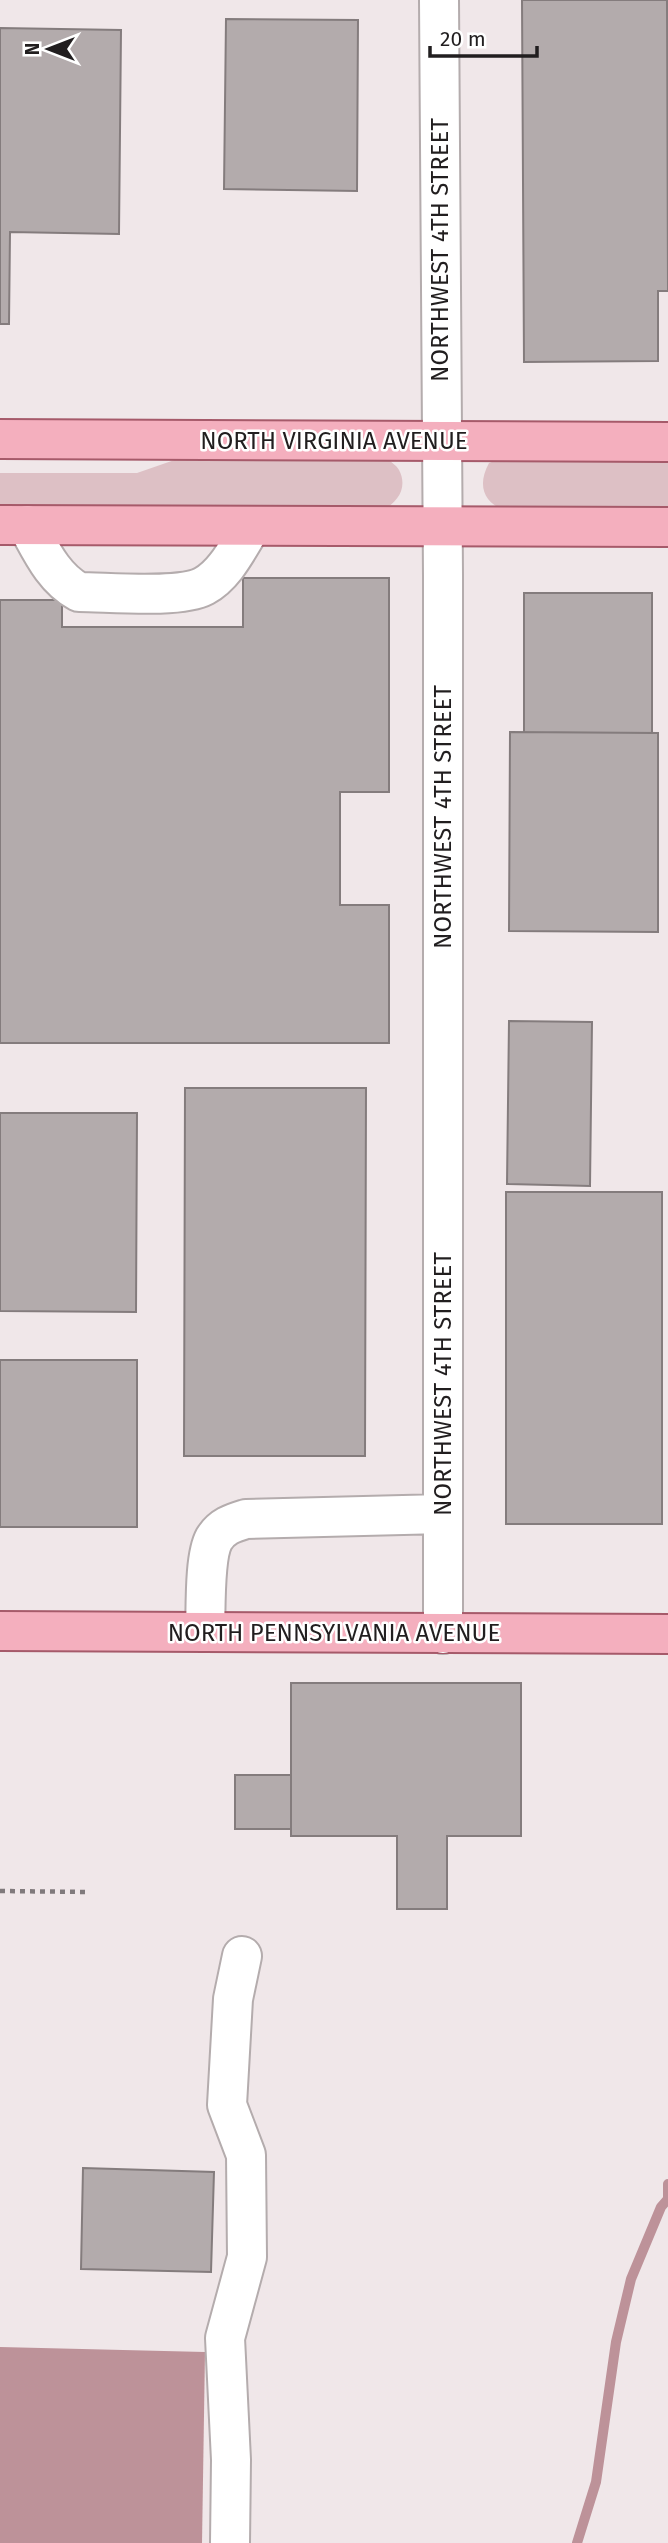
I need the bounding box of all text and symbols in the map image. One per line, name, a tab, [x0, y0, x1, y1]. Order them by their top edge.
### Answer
north arrow	[14, 14, 84, 84]
scale bar	[430, 14, 537, 58]
text: 20 m	[440, 26, 486, 52]
text: N	[21, 43, 44, 55]
street label: NORTHWEST 4TH STREET	[426, 118, 454, 382]
street label: NORTH VIRGINIA AVENUE	[200, 427, 468, 455]
street label: NORTHWEST 4TH STREET	[429, 685, 457, 949]
street label: NORTHWEST 4TH STREET	[429, 1252, 457, 1516]
street label: NORTH PENNSYLVANIA AVENUE	[168, 1619, 500, 1647]

